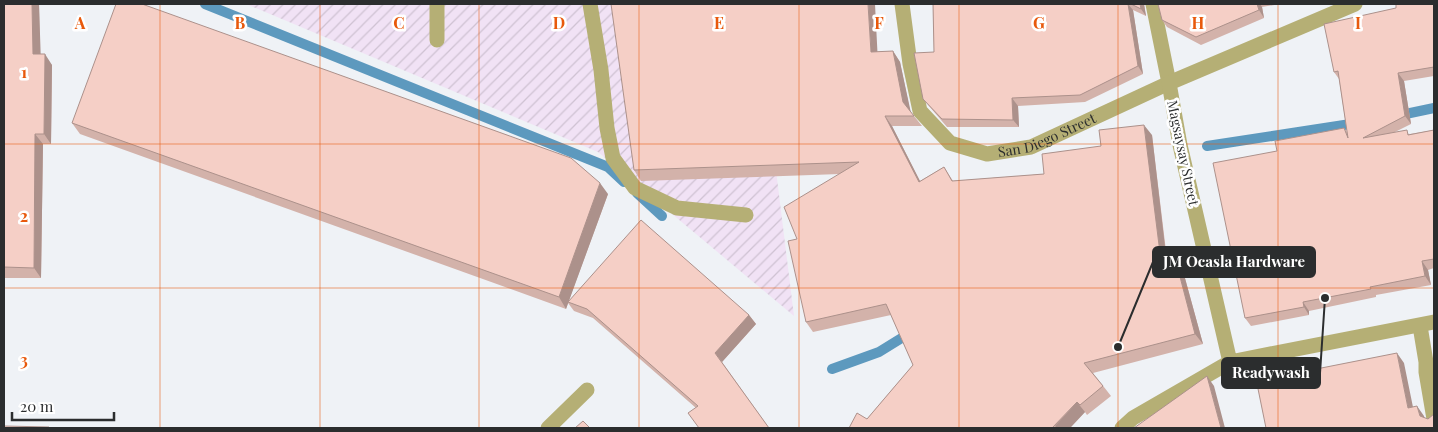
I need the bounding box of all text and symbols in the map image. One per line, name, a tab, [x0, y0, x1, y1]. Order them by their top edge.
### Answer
text: A	[74, 12, 86, 33]
text: B	[235, 12, 246, 33]
text: C	[393, 12, 405, 33]
text: D	[553, 12, 565, 33]
text: E	[714, 12, 724, 33]
text: F	[874, 12, 884, 33]
text: G	[1033, 12, 1045, 33]
text: H	[1192, 12, 1205, 33]
text: I	[1355, 12, 1361, 33]
text: 1	[21, 61, 27, 82]
street label: Magsaysay Street	[1163, 98, 1204, 208]
street label: San Diego Street	[996, 108, 1100, 161]
text: 2	[20, 205, 28, 226]
callout: JM Ocasla Hardware	[1153, 247, 1315, 277]
text: JM Ocasla Hardware	[1162, 251, 1305, 271]
text: 3	[20, 349, 28, 370]
callout: Readywash	[1222, 358, 1320, 388]
text: Readywash	[1232, 362, 1310, 382]
scale bar	[12, 390, 115, 422]
text: 20 m	[20, 396, 54, 416]

